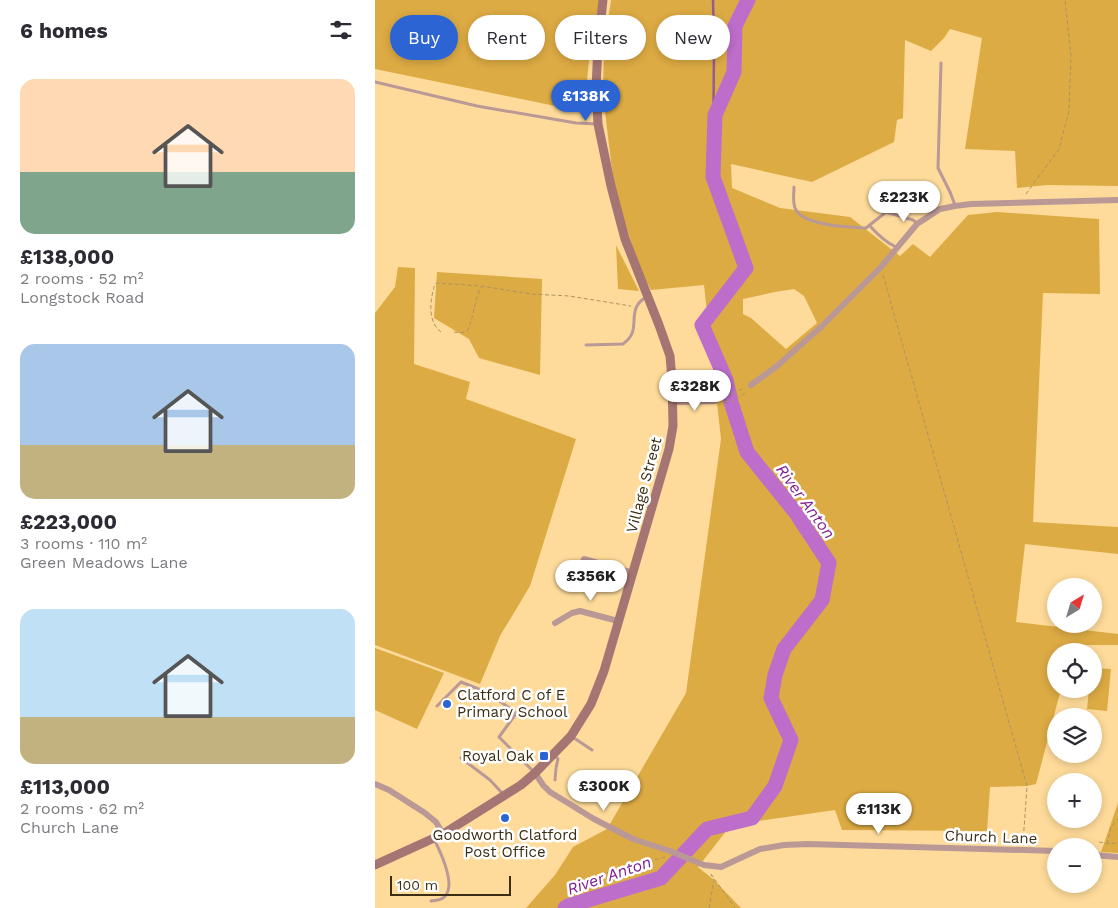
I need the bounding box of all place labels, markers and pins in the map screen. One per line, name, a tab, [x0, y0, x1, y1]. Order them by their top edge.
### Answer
pin: £138K	[551, 80, 621, 122]
pin: £223K	[869, 180, 939, 223]
pin: £328K	[660, 370, 730, 412]
pin: £356K	[556, 560, 626, 602]
place label: Clatford C of E Primary School	[457, 686, 568, 721]
marker: Clatford C of E Primary School	[441, 698, 453, 710]
place label: Royal Oak	[462, 747, 534, 765]
marker: Royal Oak	[538, 750, 550, 762]
pin: £300K	[569, 770, 639, 812]
pin: £113K	[844, 792, 914, 835]
marker: Goodworth Clatford Post Office	[499, 812, 511, 824]
place label: Goodworth Clatford Post Office	[433, 826, 577, 861]

